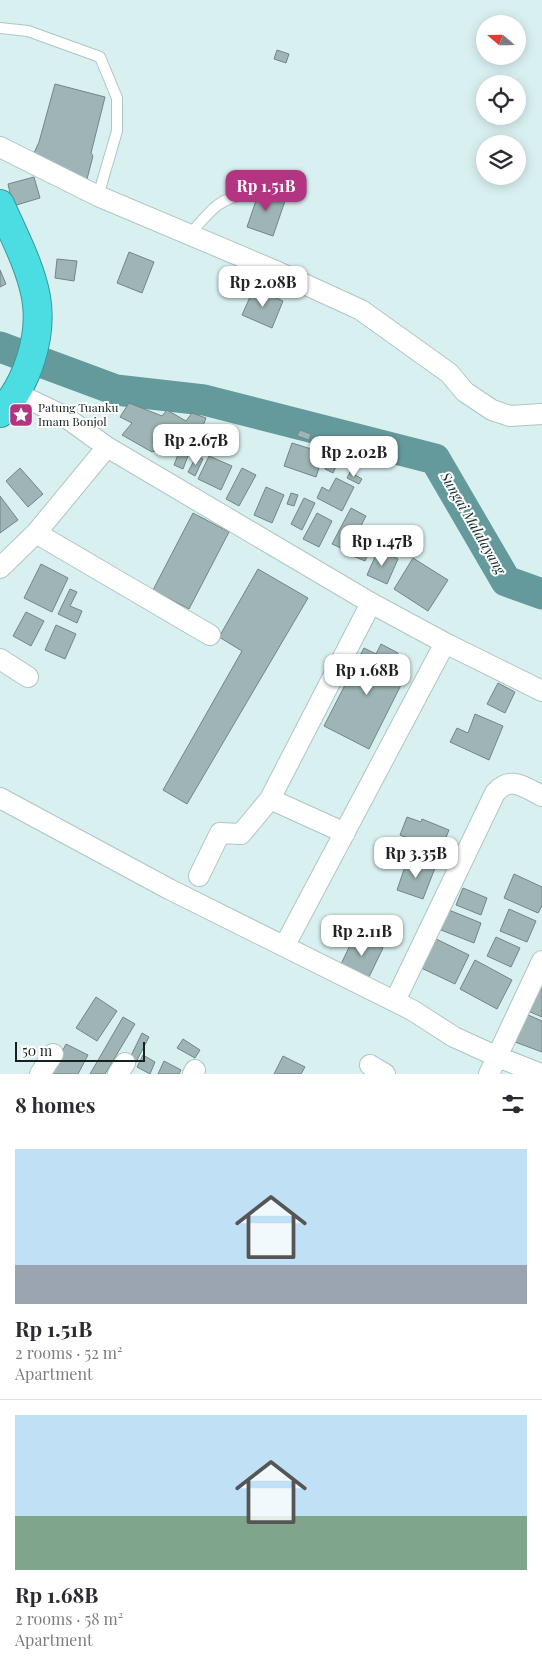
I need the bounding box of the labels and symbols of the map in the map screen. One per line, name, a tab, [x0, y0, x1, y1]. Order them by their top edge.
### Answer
north arrow	[476, 15, 526, 65]
pin: Rp 1.51B	[214, 170, 318, 212]
pin: Rp 2.08B	[211, 266, 315, 308]
place label: Patung Tuanku Imam Bonjol	[38, 399, 119, 429]
place icon: Patung Tuanku Imam Bonjol	[8, 402, 34, 428]
pin: Rp 2.67B	[144, 424, 248, 466]
pin: Rp 2.02B	[302, 436, 406, 478]
water label: Sungai Malalayang	[436, 467, 511, 579]
pin: Rp 1.47B	[330, 524, 434, 567]
pin: Rp 1.68B	[315, 654, 419, 696]
pin: Rp 3.35B	[364, 836, 468, 879]
pin: Rp 2.11B	[310, 914, 414, 957]
scale bar	[15, 1039, 145, 1062]

